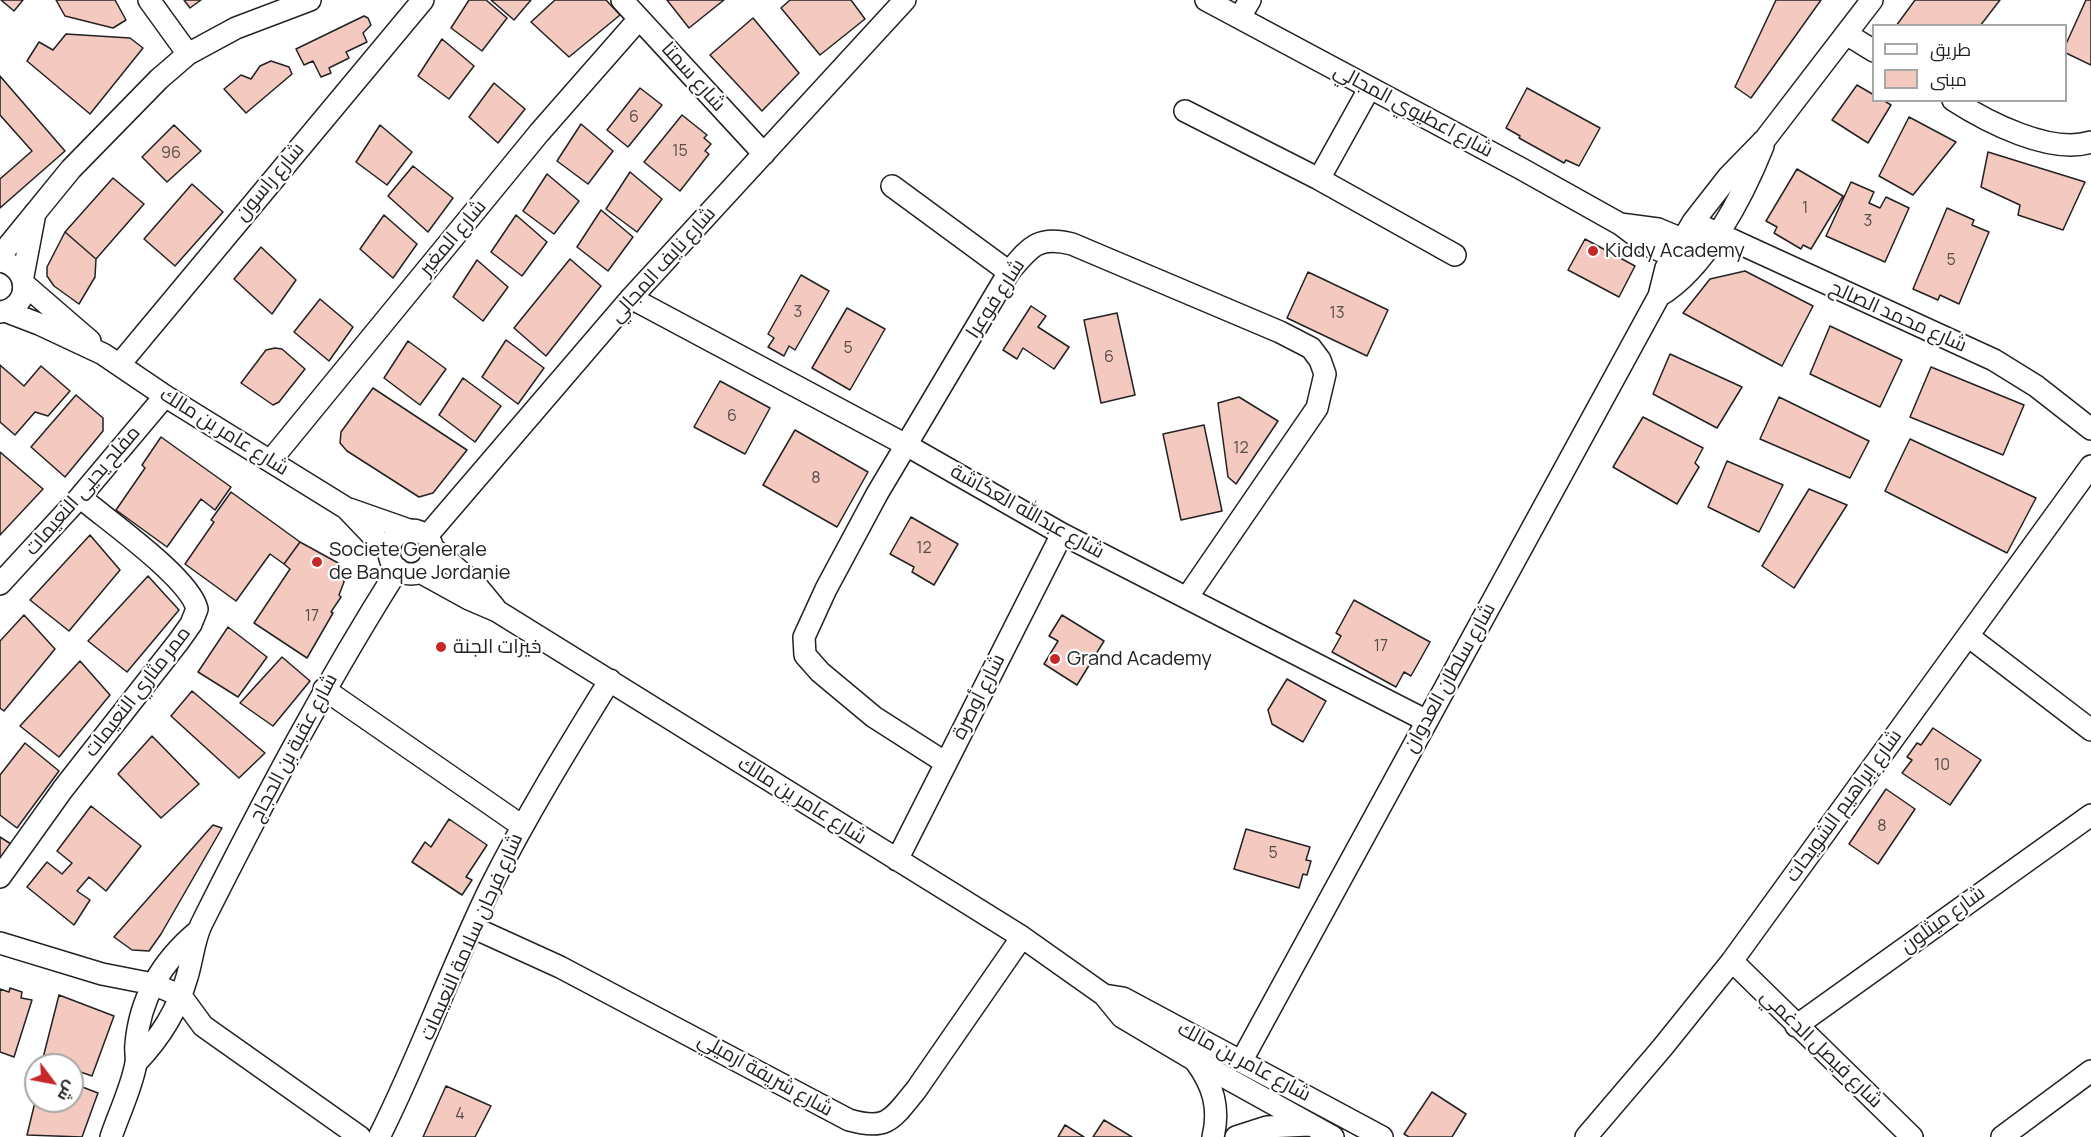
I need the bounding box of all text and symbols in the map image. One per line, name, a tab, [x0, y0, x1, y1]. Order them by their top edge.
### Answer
legend	[1872, 24, 2067, 102]
text: طريق	[1930, 37, 1971, 61]
street label: شارع سمتا	[656, 38, 730, 116]
street label: شارع اعطيوي المجالي	[1329, 59, 1497, 163]
text: مبنى	[1930, 67, 1967, 91]
house number: 6	[629, 108, 639, 128]
street label: شارع راسون	[230, 138, 310, 226]
house number: 15	[672, 142, 688, 162]
house number: 96	[161, 144, 181, 164]
street label: شارع المغير	[414, 195, 492, 281]
house number: 1	[1802, 199, 1808, 219]
street label: شارع نايف المجالي	[605, 202, 721, 328]
house number: 3	[1864, 212, 1872, 232]
place label: Kiddy Academy	[1605, 239, 1745, 263]
marker: Kiddy Academy	[1586, 244, 1600, 258]
house number: 5	[1946, 251, 1956, 271]
street label: شارع فوعرا	[962, 255, 1030, 343]
street label: شارع محمد الصالح	[1826, 276, 1970, 358]
house number: 3	[794, 303, 802, 323]
house number: 13	[1329, 304, 1345, 324]
house number: 5	[843, 339, 853, 359]
house number: 6	[1104, 348, 1114, 368]
street label: شارع عامر بن مالك	[155, 383, 293, 481]
house number: 6	[727, 407, 737, 427]
street label: مفلح يحيى النعيمات	[20, 421, 146, 561]
house number: 12	[1233, 439, 1249, 459]
street label: شارع عبدالله العكاشة	[946, 460, 1108, 564]
house number: 8	[811, 469, 821, 489]
place label: Societe Generale de Banque Jordanie	[329, 538, 511, 585]
house number: 12	[916, 539, 932, 559]
marker: Societe Generale de Banque Jordanie	[310, 555, 324, 569]
street label: شارع سلطان العدوان	[1399, 599, 1501, 757]
house number: 17	[305, 607, 319, 627]
street label: ممر مثاري النعيمات	[80, 622, 196, 762]
place label: خيرات الجنة	[453, 635, 542, 659]
house number: 17	[1374, 637, 1388, 657]
marker: خيرات الجنة	[434, 640, 448, 654]
place label: Grand Academy	[1067, 647, 1212, 671]
street label: شارع أوصرة	[947, 650, 1011, 744]
marker: Grand Academy	[1048, 652, 1062, 666]
street label: شارع عقبة بن الحجاج	[245, 670, 343, 826]
street label: شارع إبراهيم الشويحات	[1781, 725, 1907, 887]
street label: شارع عامر بن مالك	[733, 752, 871, 850]
house number: 10	[1934, 756, 1950, 776]
house number: 8	[1877, 817, 1887, 837]
street label: شارع فرحان سلامة النعيمات	[415, 830, 529, 1044]
house number: 5	[1268, 844, 1278, 864]
street label: شارع ميثلون	[1896, 881, 1990, 959]
street label: شارع فيصل الدغمي	[1755, 985, 1887, 1113]
street label: شارع عامر بن مالك	[1173, 1017, 1315, 1107]
street label: شارع شريفة ارميلي	[693, 1028, 837, 1122]
north arrow	[24, 1053, 84, 1113]
text: ش	[53, 1077, 82, 1106]
house number: 4	[455, 1105, 465, 1125]

